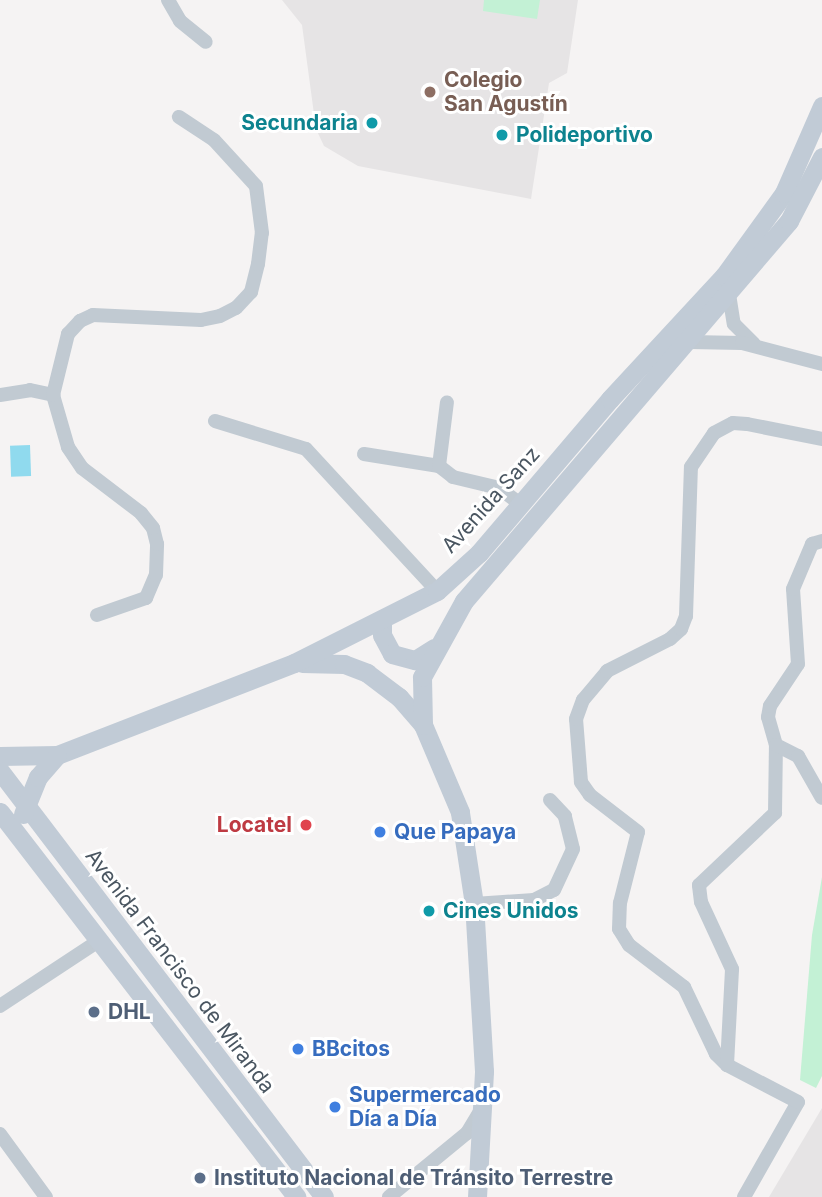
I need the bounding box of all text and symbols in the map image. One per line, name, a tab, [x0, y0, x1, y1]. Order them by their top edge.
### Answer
place label: Colegio San Agustín	[444, 67, 568, 117]
marker: Colegio San Agustín	[422, 84, 438, 100]
place label: Secundaria	[241, 110, 358, 136]
marker: Secundaria	[364, 115, 380, 131]
place label: Polideportivo	[516, 122, 653, 148]
marker: Polideportivo	[494, 127, 510, 143]
street label: Avenida Sanz	[437, 442, 545, 558]
place label: Locatel	[217, 812, 292, 838]
marker: Locatel	[298, 817, 314, 833]
place label: Que Papaya	[394, 819, 516, 845]
marker: Que Papaya	[372, 824, 388, 840]
street label: Avenida Francisco de Miranda	[80, 844, 280, 1098]
place label: Cines Unidos	[443, 898, 579, 924]
marker: Cines Unidos	[421, 903, 437, 919]
place label: DHL	[108, 999, 151, 1025]
marker: DHL	[86, 1004, 102, 1020]
place label: BBcitos	[312, 1036, 390, 1062]
marker: BBcitos	[290, 1041, 306, 1057]
place label: Supermercado Día a Día	[349, 1082, 501, 1132]
marker: Supermercado Día a Día	[327, 1099, 343, 1115]
place label: Instituto Nacional de Tránsito Terrestre	[214, 1165, 613, 1191]
marker: Instituto Nacional de Tránsito Terrestre	[192, 1170, 208, 1186]

